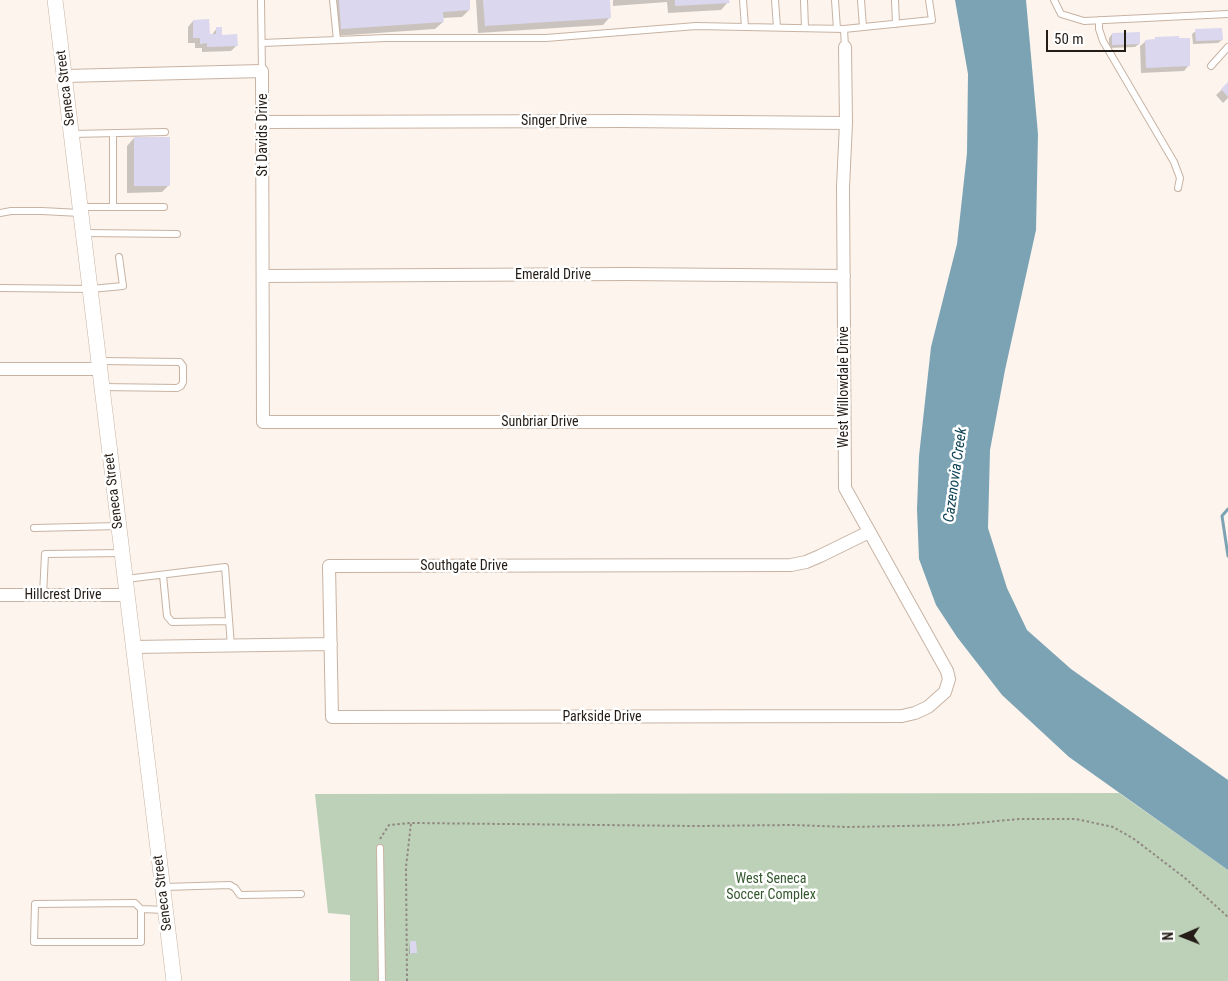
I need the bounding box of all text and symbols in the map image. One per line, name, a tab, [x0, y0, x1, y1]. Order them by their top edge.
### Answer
scale bar	[1048, 20, 1128, 52]
text: 50 m	[1054, 30, 1084, 48]
street label: Seneca Street	[53, 49, 79, 127]
street label: St Davids Drive	[255, 94, 271, 176]
street label: Singer Drive	[521, 113, 587, 129]
street label: Emerald Drive	[515, 267, 591, 283]
street label: West Willowdale Drive	[836, 326, 852, 448]
street label: Sunbriar Drive	[501, 414, 579, 430]
water label: Cazenovia Creek	[940, 427, 972, 523]
street label: Seneca Street	[101, 452, 127, 530]
street label: Southgate Drive	[420, 558, 508, 574]
street label: Hillcrest Drive	[24, 587, 102, 603]
street label: Parkside Drive	[562, 709, 642, 725]
street label: Seneca Street	[150, 854, 176, 932]
park label: West Seneca Soccer Complex	[726, 871, 816, 904]
north arrow	[1158, 911, 1208, 961]
text: N	[1160, 932, 1176, 941]

